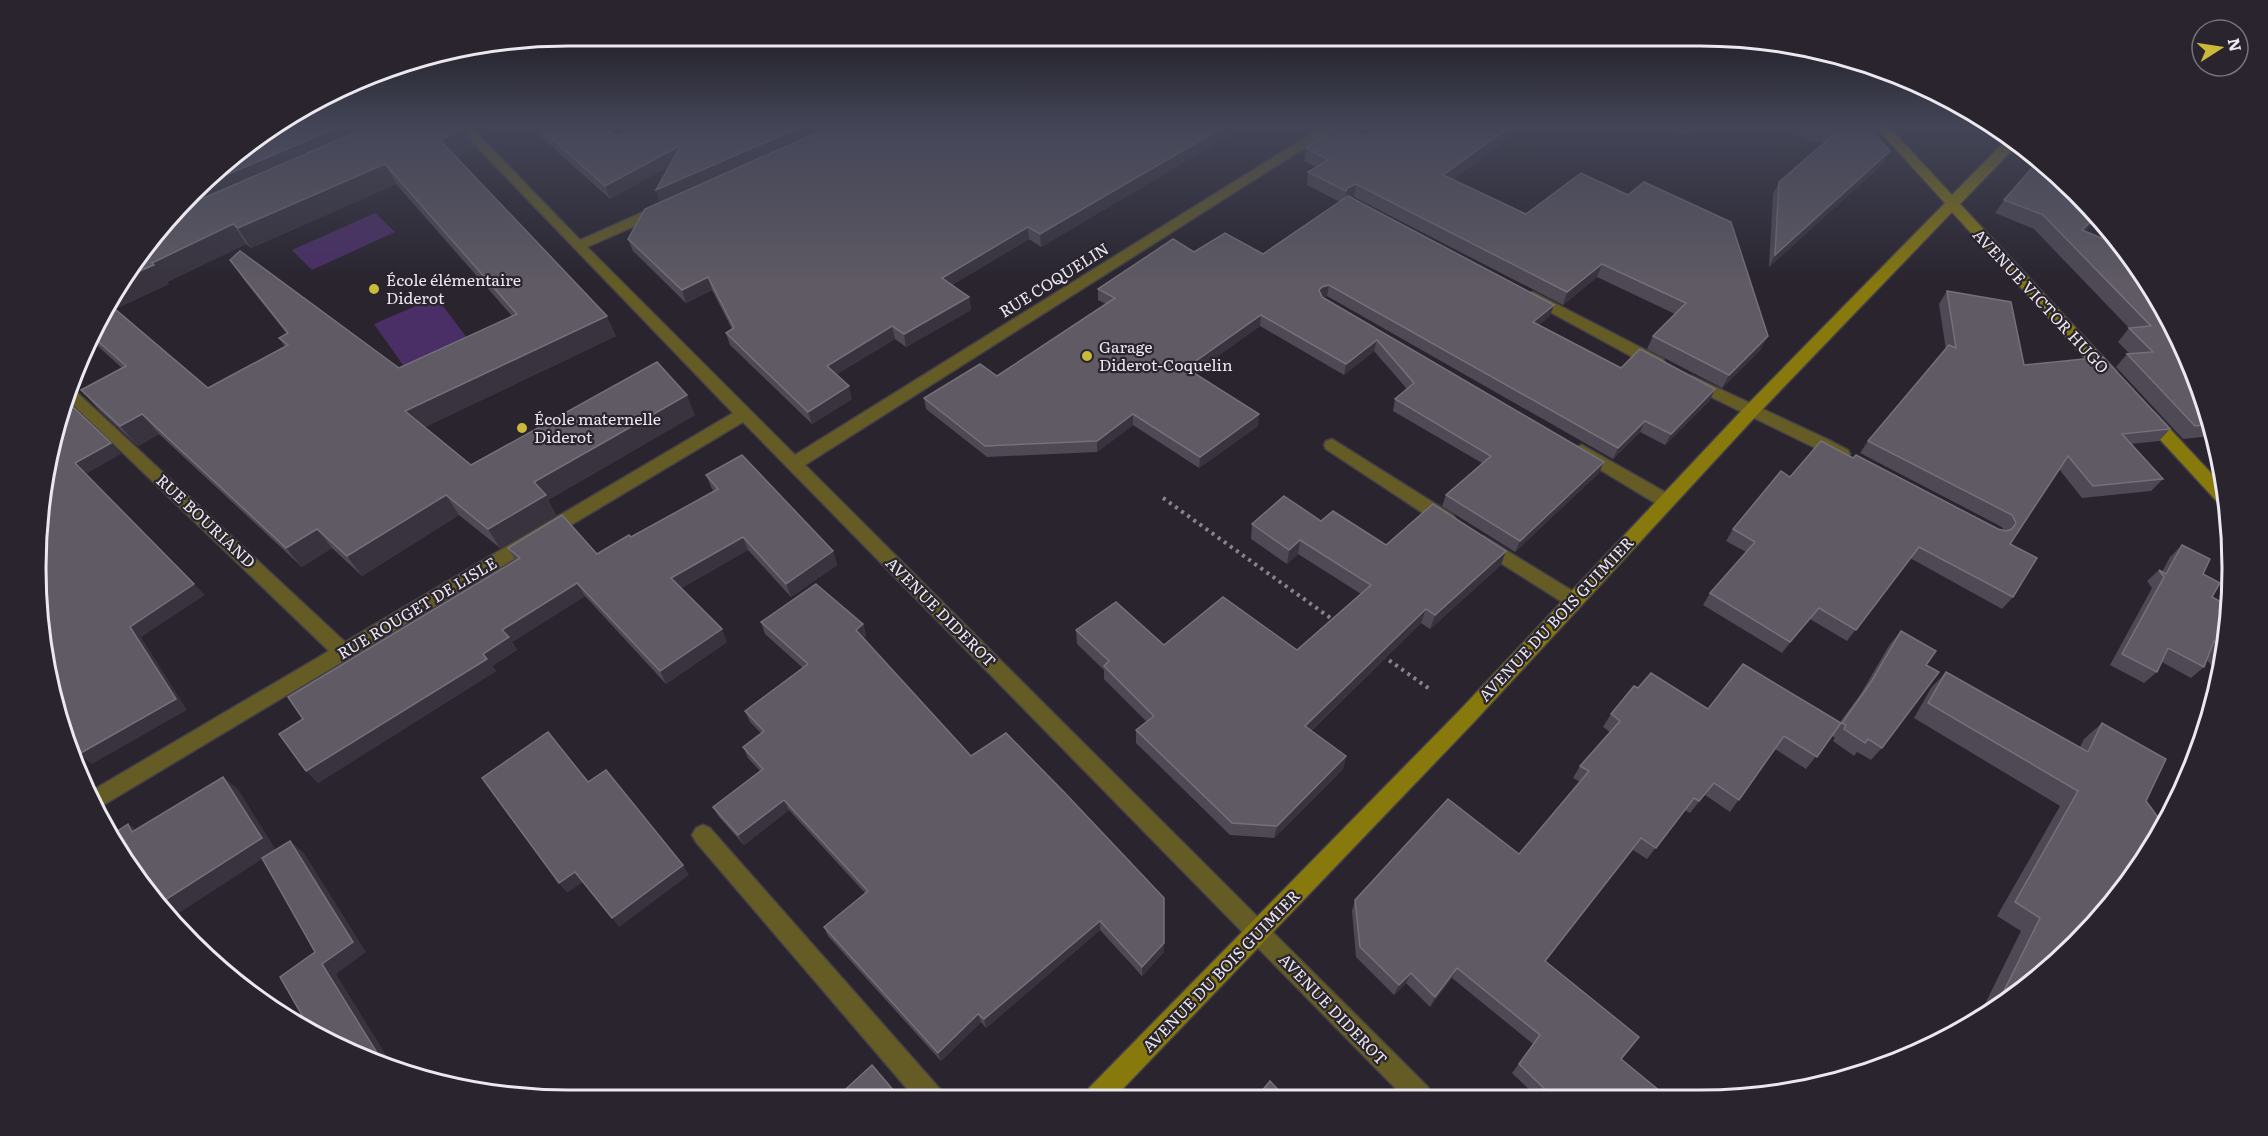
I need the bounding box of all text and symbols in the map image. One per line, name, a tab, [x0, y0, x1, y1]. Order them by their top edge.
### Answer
north arrow	[2190, 18, 2250, 78]
text: N	[2223, 36, 2249, 54]
street label: AVENUE VICTOR HUGO	[1968, 223, 2115, 378]
street label: RUE COQUELIN	[994, 236, 1113, 323]
place label: École élémentaire Diderot	[386, 267, 521, 309]
marker: École élémentaire Diderot	[367, 282, 381, 296]
place label: Garage Diderot-Coquelin	[1099, 334, 1233, 376]
marker: Garage Diderot-Coquelin	[1080, 349, 1094, 363]
place label: École maternelle Diderot	[534, 406, 661, 448]
marker: École maternelle Diderot	[515, 421, 529, 435]
street label: RUE BOURIAND	[152, 468, 262, 573]
street label: AVENUE DU BOIS GUIMIER	[1472, 530, 1639, 706]
street label: RUE ROUGET DE LISLE	[332, 550, 501, 664]
street label: AVENUE DIDEROT	[881, 551, 1002, 672]
street label: AVENUE DU BOIS GUIMIER	[1136, 883, 1305, 1057]
street label: AVENUE DIDEROT	[1274, 947, 1394, 1070]

